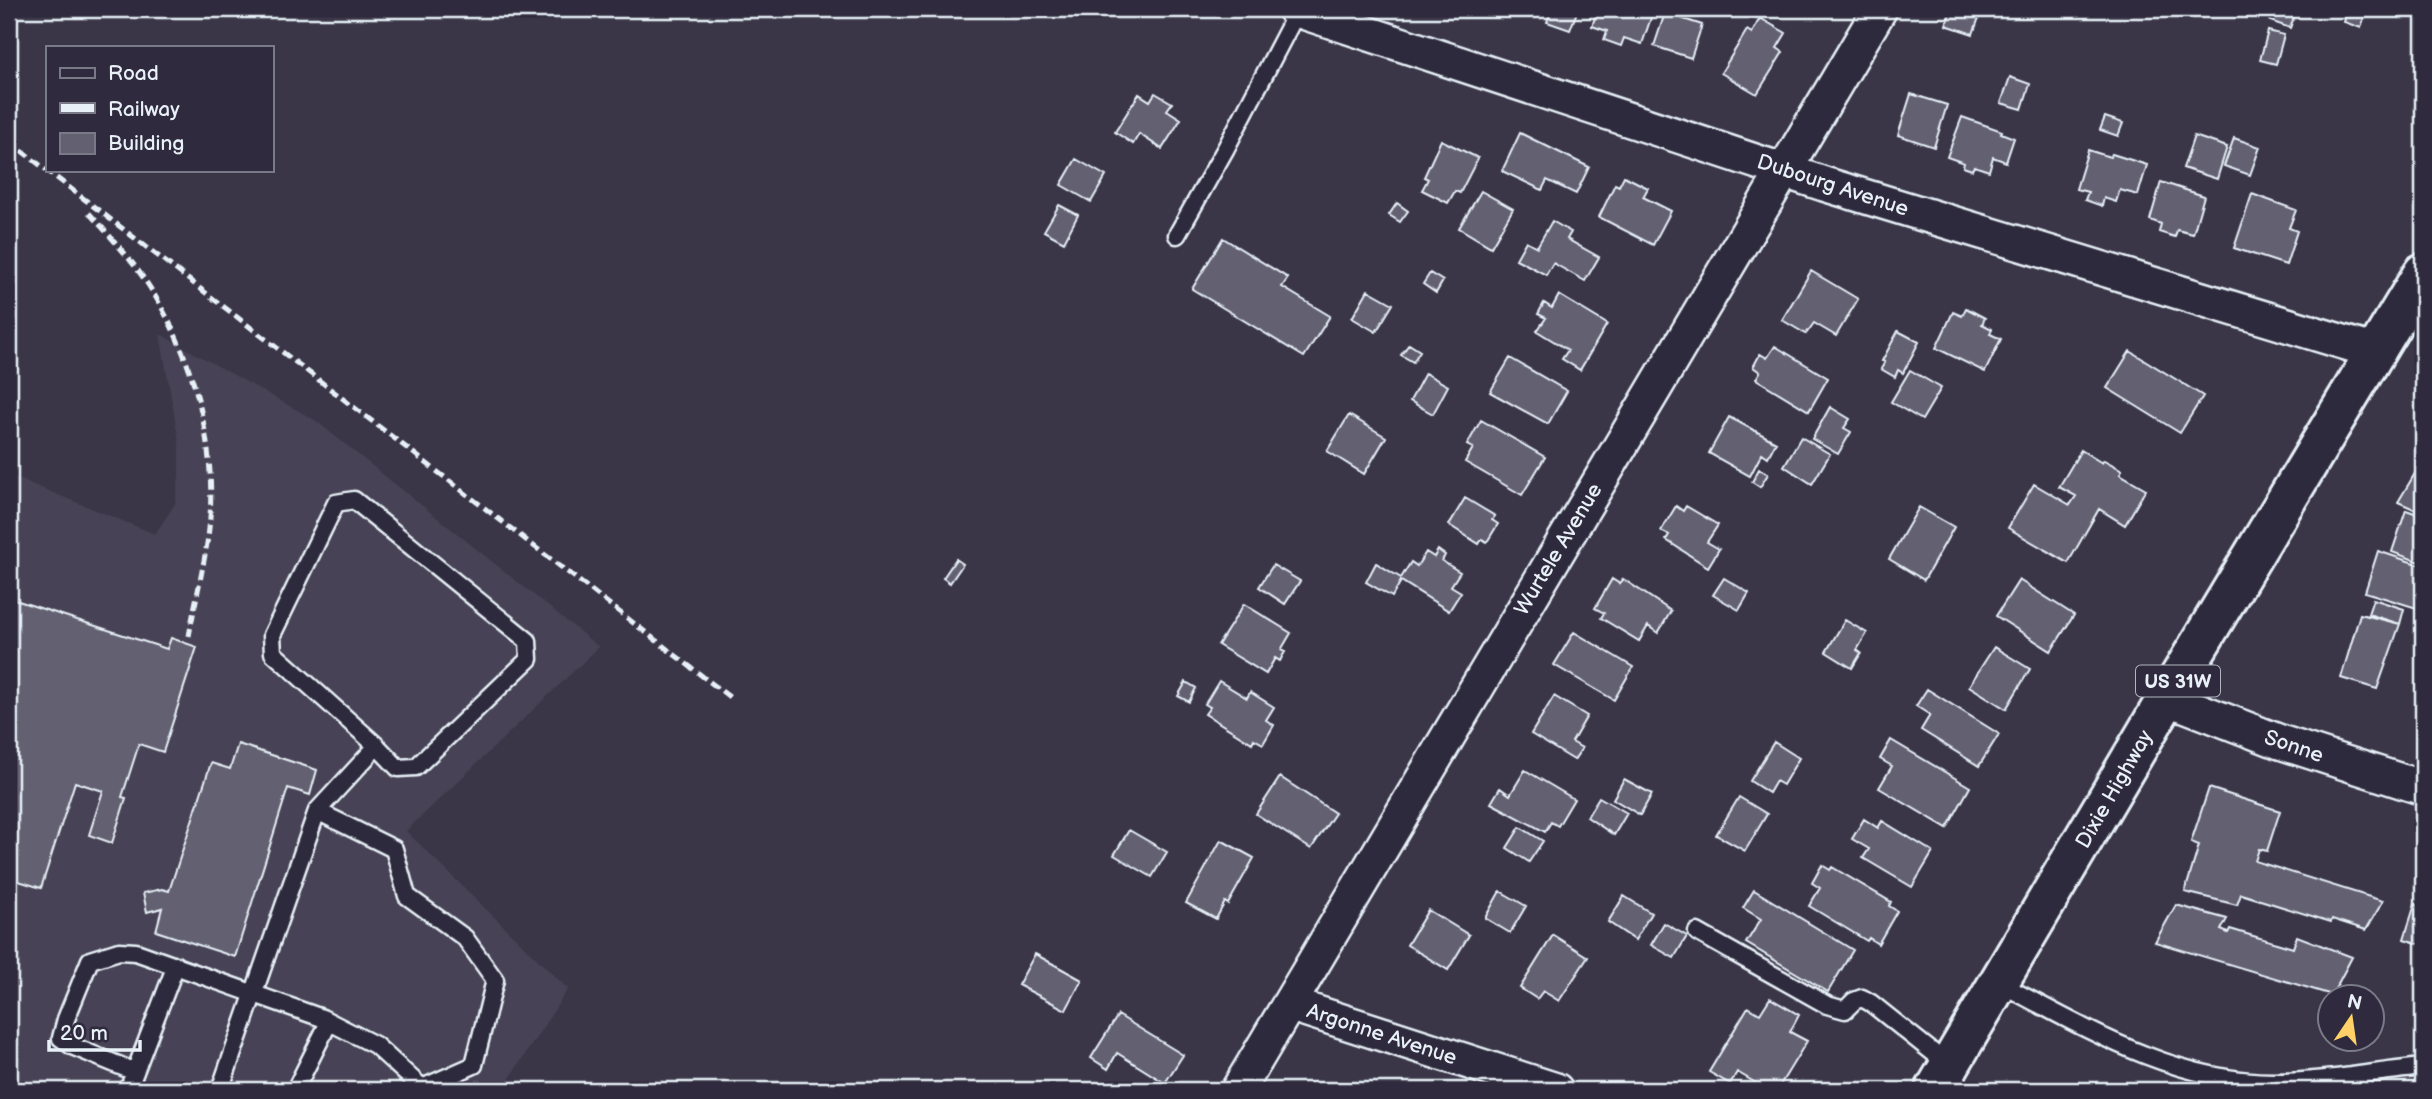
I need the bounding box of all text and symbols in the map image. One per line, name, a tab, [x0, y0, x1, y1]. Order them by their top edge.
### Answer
legend	[46, 46, 273, 172]
text: Road	[108, 61, 159, 86]
text: Railway	[108, 97, 180, 122]
text: Building	[108, 131, 184, 156]
street label: Dubourg Avenue	[1754, 149, 1912, 222]
street label: Wurtele Avenue	[1509, 479, 1608, 620]
road number: US 31W	[2136, 666, 2220, 696]
street label: Dixie Highway	[2071, 725, 2159, 853]
street label: Sonne	[2261, 725, 2327, 768]
north arrow	[2316, 984, 2386, 1054]
text: N	[2345, 990, 2364, 1016]
street label: Argonne Avenue	[1304, 998, 1460, 1071]
scale bar	[49, 1008, 140, 1052]
text: 20 m	[60, 1021, 108, 1046]

